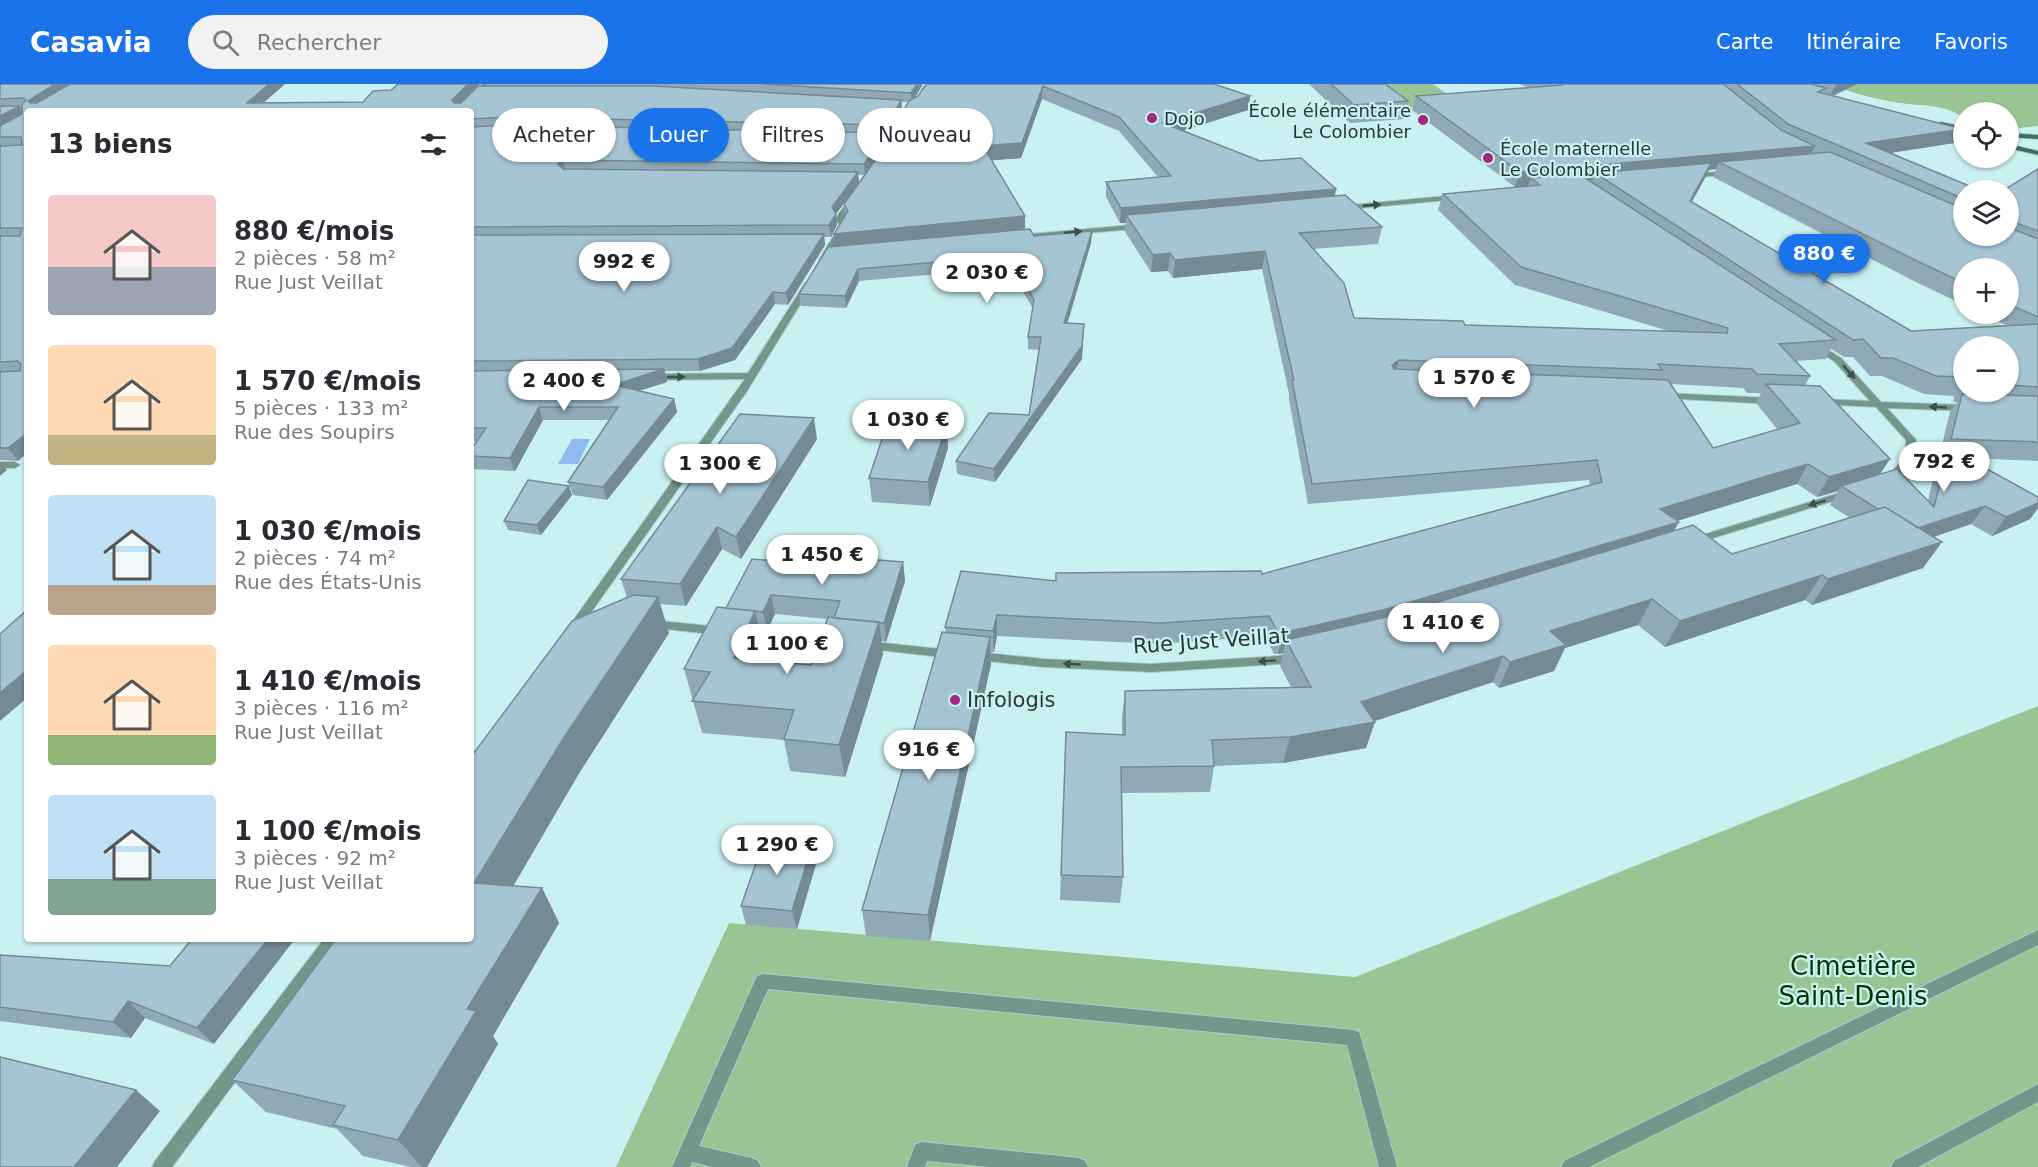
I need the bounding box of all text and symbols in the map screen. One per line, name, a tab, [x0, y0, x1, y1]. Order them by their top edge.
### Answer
search box	[188, 15, 608, 69]
text: Casavia	[30, 26, 152, 59]
icon: search	[209, 26, 242, 59]
text: Rechercher	[257, 30, 381, 55]
text: Carte	[1716, 30, 1773, 54]
text: Itinéraire	[1806, 30, 1901, 54]
text: Favoris	[1934, 30, 2008, 54]
place label: École élémentaire Le Colombier	[1249, 100, 1412, 142]
map controls	[1953, 102, 2019, 402]
button: locate	[1953, 102, 2019, 168]
chip: Acheter	[492, 108, 616, 162]
chip: Louer	[628, 108, 729, 162]
chip: Filtres	[741, 108, 845, 162]
chip: Nouveau	[857, 108, 993, 162]
place label: Dojo	[1164, 108, 1205, 129]
marker: Dojo	[1145, 111, 1159, 125]
marker: École élémentaire Le Colombier	[1416, 113, 1430, 127]
icon: filters	[417, 128, 450, 161]
text: 13 biens	[48, 129, 172, 159]
place label: École maternelle Le Colombier	[1500, 138, 1651, 180]
marker: École maternelle Le Colombier	[1481, 151, 1495, 165]
button: layers	[1953, 180, 2019, 246]
one-way arrow	[1362, 200, 1381, 210]
text: 880 €/mois	[234, 216, 394, 246]
icon: home	[96, 219, 168, 291]
one-way arrow	[1063, 227, 1082, 237]
pin: 880 €	[1782, 234, 1866, 285]
text: 880 €	[1793, 241, 1855, 265]
pin: 992 €	[582, 242, 666, 293]
text: 2 pièces · 58 m²	[234, 246, 396, 270]
text: 992 €	[593, 249, 655, 273]
pin: 2 030 €	[932, 253, 1042, 304]
button: +	[1953, 258, 2019, 324]
text: 2 030 €	[945, 260, 1029, 284]
text: Rue Just Veillat	[234, 270, 383, 294]
button: −	[1953, 336, 2019, 402]
pin: 1 570 €	[1419, 358, 1529, 409]
pin: 2 400 €	[509, 361, 619, 412]
text: 1 570 €	[1432, 365, 1516, 389]
one-way arrow	[1842, 365, 1856, 379]
text: 1 570 €/mois	[234, 366, 421, 396]
text: 2 400 €	[522, 368, 606, 392]
icon: home	[96, 369, 168, 441]
one-way arrow	[667, 372, 686, 382]
text: 5 pièces · 133 m²	[234, 396, 408, 420]
pin: 1 030 €	[853, 400, 963, 451]
one-way arrow	[1928, 402, 1947, 411]
text: 1 030 €	[866, 407, 950, 431]
text: Rue des Soupirs	[234, 420, 395, 444]
pin: 792 €	[1902, 442, 1986, 493]
pin: 1 300 €	[665, 444, 775, 495]
text: 792 €	[1913, 449, 1975, 473]
text: 1 300 €	[678, 451, 762, 475]
one-way arrow	[1808, 499, 1826, 508]
text: 1 030 €/mois	[234, 516, 421, 546]
icon: home	[96, 519, 168, 591]
pin: 1 450 €	[767, 535, 877, 586]
text: 1 450 €	[780, 542, 864, 566]
text: 2 pièces · 74 m²	[234, 546, 396, 570]
text: Rue des États-Unis	[234, 570, 422, 594]
pin: 1 410 €	[1388, 603, 1498, 654]
text: 1 410 €	[1401, 610, 1485, 634]
pin: 1 100 €	[732, 624, 842, 675]
street label: Rue Just Veillat	[1132, 624, 1290, 658]
text: 1 100 €	[745, 631, 829, 655]
one-way arrow	[1257, 656, 1276, 665]
one-way arrow	[1062, 660, 1081, 669]
text: 1 410 €/mois	[234, 666, 421, 696]
icon: home	[96, 669, 168, 741]
place label: Infologis	[967, 688, 1056, 712]
marker: Infologis	[948, 693, 962, 707]
text: 3 pièces · 116 m²	[234, 696, 408, 720]
text: Rue Just Veillat	[234, 720, 383, 744]
pin: 916 €	[887, 730, 971, 781]
text: 916 €	[898, 737, 960, 761]
text: 1 100 €/mois	[234, 816, 421, 846]
icon: home	[96, 819, 168, 891]
pin: 1 290 €	[722, 825, 832, 876]
text: 1 290 €	[735, 832, 819, 856]
text: 3 pièces · 92 m²	[234, 846, 396, 870]
text: Rue Just Veillat	[234, 870, 383, 894]
park label: Cimetière Saint-Denis	[1779, 951, 1927, 1011]

